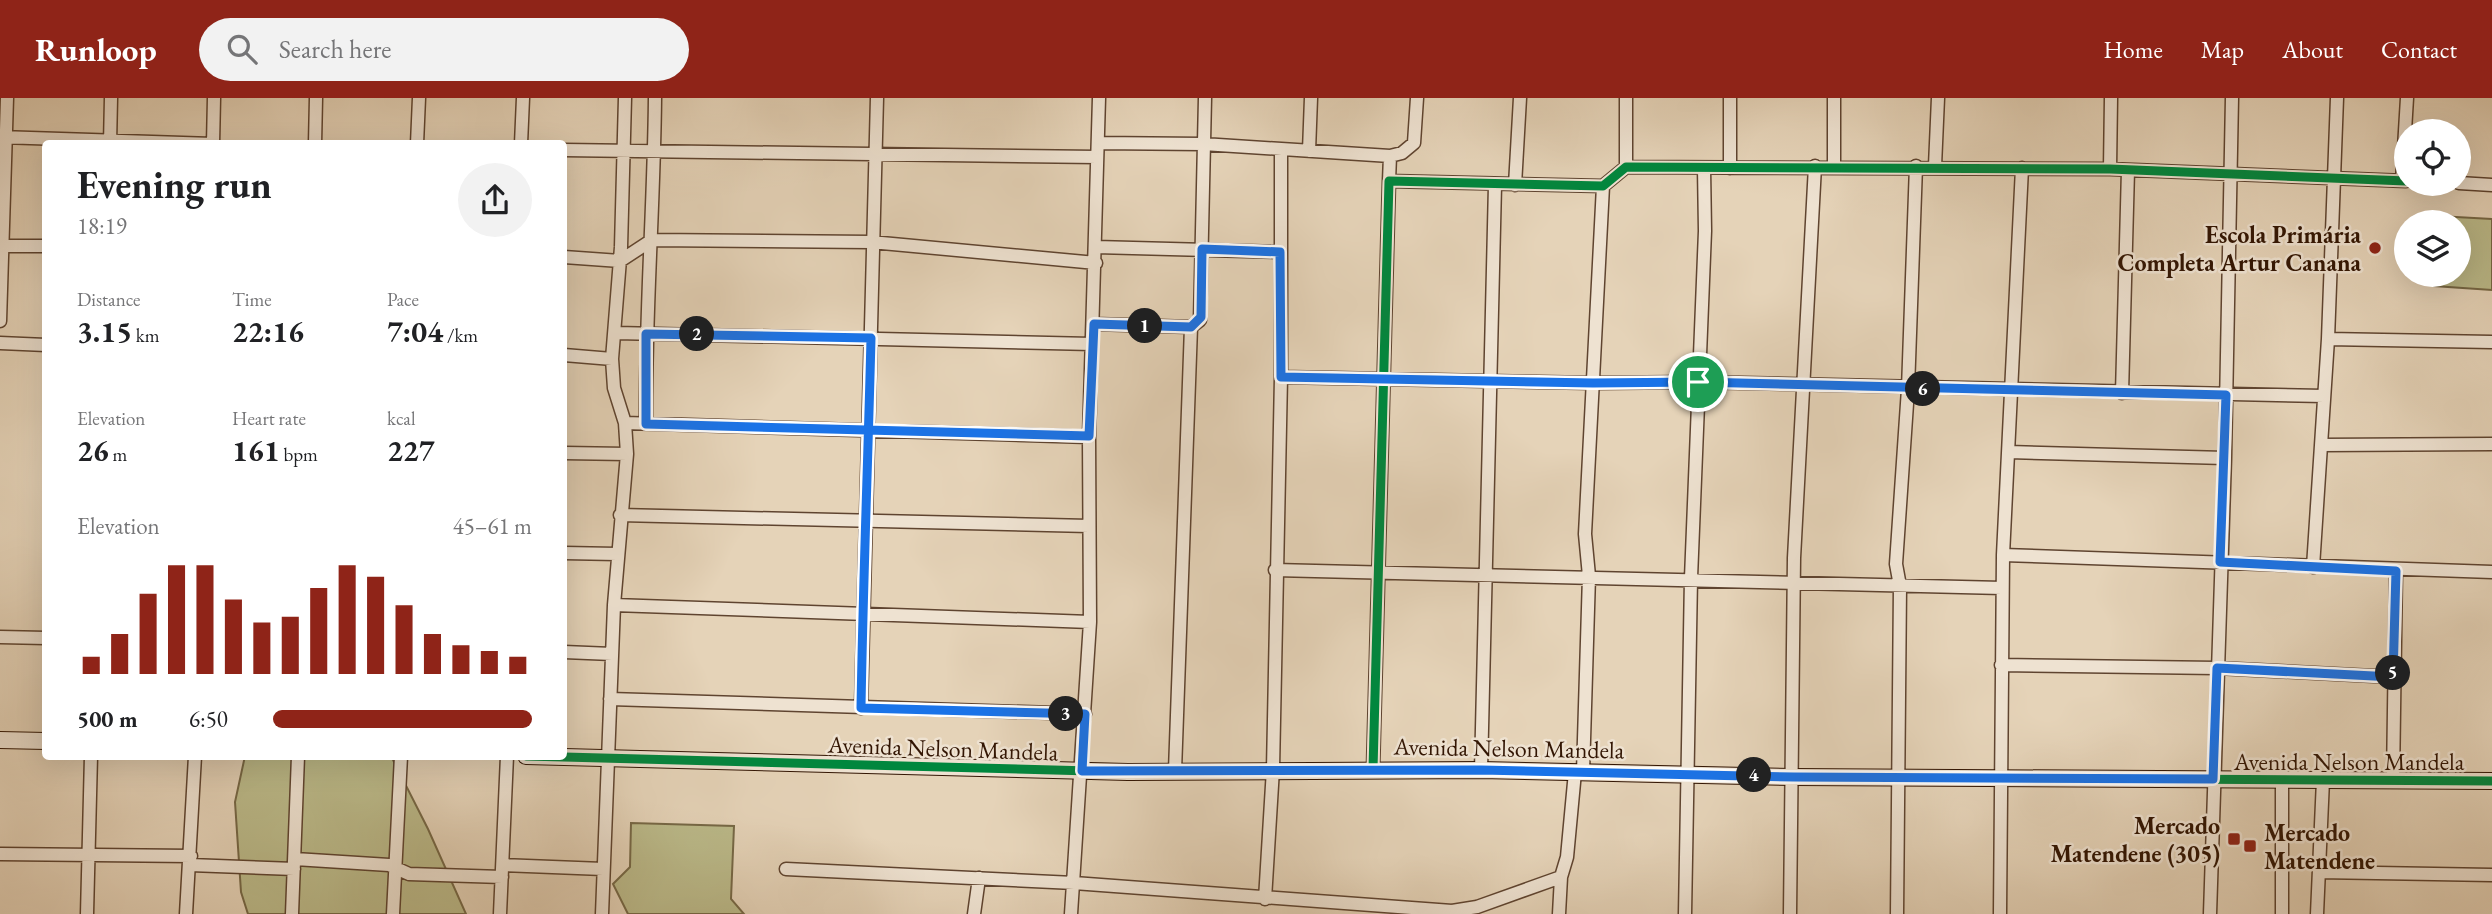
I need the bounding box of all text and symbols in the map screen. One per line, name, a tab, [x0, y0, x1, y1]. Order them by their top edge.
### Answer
search box	[199, 18, 689, 81]
text: Runloop	[35, 28, 157, 71]
icon: search	[223, 30, 261, 68]
text: Search here	[279, 32, 391, 66]
text: Home	[2103, 34, 2163, 65]
text: Map	[2201, 34, 2244, 65]
text: About	[2282, 34, 2343, 65]
text: Contact	[2381, 34, 2457, 65]
map controls	[2394, 119, 2471, 287]
button: locate	[2394, 119, 2471, 196]
text: Evening run	[77, 160, 272, 209]
button: share	[458, 163, 532, 237]
button: layers	[2394, 210, 2471, 287]
text: 18:19	[77, 211, 127, 241]
place label: Escola Primária Completa Artur Canana	[2118, 219, 2361, 278]
marker: Escola Primária Completa Artur Canana	[2367, 240, 2383, 256]
text: Distance	[77, 287, 140, 312]
text: Time	[232, 287, 272, 312]
text: Pace	[387, 287, 419, 312]
pin: 1	[1128, 308, 1162, 344]
text: 3.15	[77, 312, 132, 351]
text: 22:16	[232, 312, 304, 351]
text: 7:04	[387, 312, 443, 351]
text: 1	[1139, 313, 1150, 338]
pin: 2	[680, 316, 714, 352]
text: 2	[691, 321, 702, 346]
text: km	[132, 323, 160, 348]
text: /km	[443, 323, 478, 348]
pin	[1668, 352, 1728, 412]
icon: arrive	[1679, 363, 1717, 401]
pin: 6	[1906, 372, 1940, 406]
text: 6	[1917, 376, 1928, 401]
text: Elevation	[77, 406, 145, 431]
text: Heart rate	[232, 406, 306, 431]
text: kcal	[387, 406, 416, 431]
text: 26	[77, 431, 109, 470]
text: 161	[232, 431, 280, 470]
text: 227	[387, 431, 435, 470]
text: m	[109, 442, 127, 467]
text: bpm	[280, 442, 318, 467]
text: Elevation	[77, 511, 160, 541]
text: 45–61 m	[453, 511, 532, 541]
pin: 5	[2376, 656, 2410, 690]
text: 5	[2387, 660, 2398, 685]
pin: 3	[1048, 696, 1084, 732]
text: 3	[1060, 701, 1071, 726]
text: 500 m	[77, 704, 138, 734]
text: 6:50	[189, 704, 228, 734]
street label: Avenida Nelson Mandela	[826, 728, 1059, 768]
street label: Avenida Nelson Mandela	[1392, 730, 1625, 766]
street label: Avenida Nelson Mandela	[2233, 746, 2465, 777]
pin: 4	[1736, 758, 1772, 792]
text: 4	[1748, 762, 1759, 787]
place label: Mercado Matendene (305)	[2051, 810, 2220, 869]
place label: Mercado Matendene	[2264, 817, 2375, 876]
marker: Mercado Matendene (305)	[2226, 831, 2242, 847]
marker: Mercado Matendene	[2242, 838, 2258, 854]

